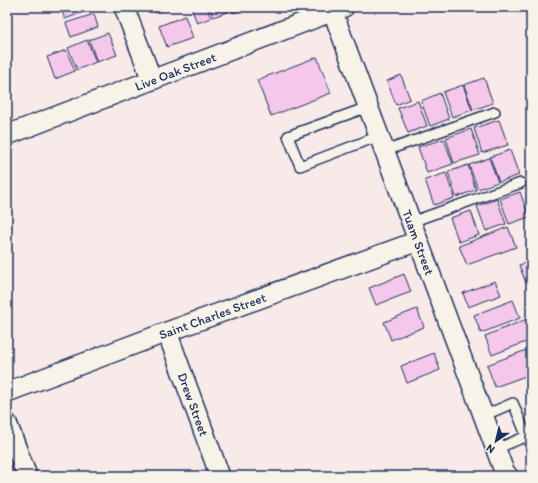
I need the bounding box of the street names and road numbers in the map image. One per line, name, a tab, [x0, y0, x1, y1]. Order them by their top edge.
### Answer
street label: Live Oak Street	[133, 49, 218, 93]
street label: Tuam Street	[400, 207, 438, 277]
street label: Saint Charles Street	[157, 289, 268, 342]
street label: Drew Street	[175, 370, 212, 438]

